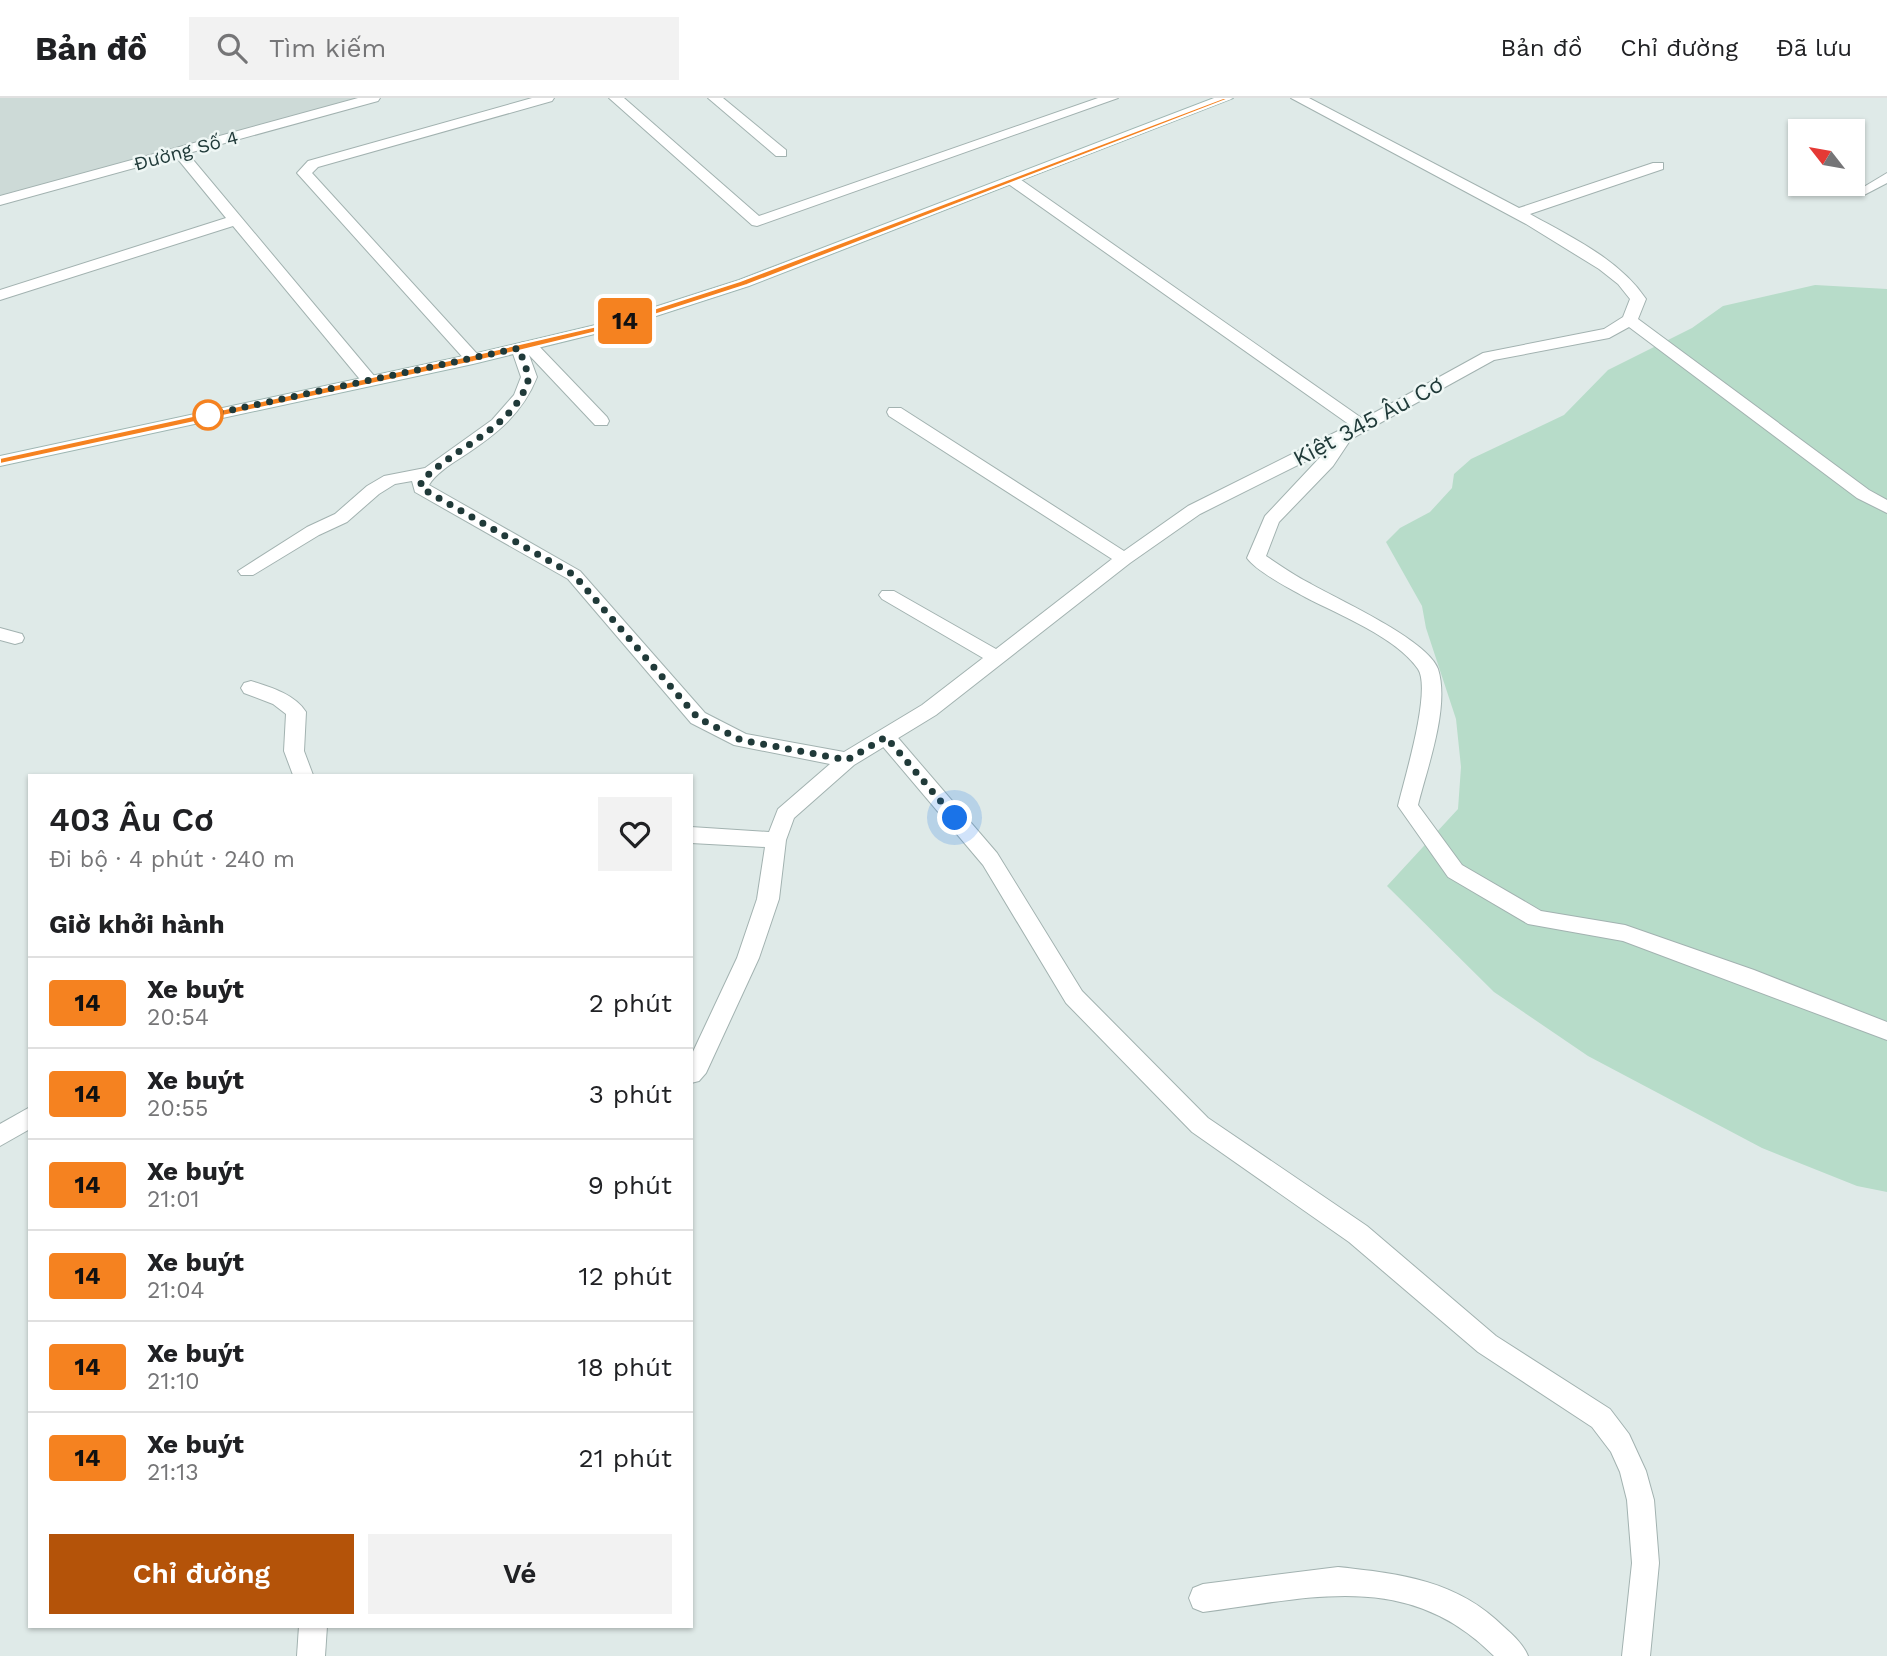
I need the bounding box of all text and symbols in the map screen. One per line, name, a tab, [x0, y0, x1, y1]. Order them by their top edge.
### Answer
search box	[189, 17, 679, 80]
text: Bản đồ	[35, 29, 147, 68]
icon: search	[213, 29, 251, 67]
text: Tìm kiếm	[269, 33, 386, 63]
text: Bản đồ	[1501, 34, 1582, 62]
text: Chỉ đường	[1620, 34, 1738, 62]
text: Đã lưu	[1776, 34, 1852, 62]
north arrow	[1788, 119, 1866, 196]
map controls	[1788, 119, 1865, 196]
street label: Đường Số 4	[131, 126, 241, 175]
line badge: 14	[594, 298, 656, 344]
text: 14	[612, 307, 638, 335]
street label: Kiệt 345 Âu Cơ	[1289, 371, 1448, 472]
unlabelled marker	[193, 400, 223, 430]
button: heart	[598, 797, 672, 871]
text: 403 Âu Cơ	[49, 800, 214, 839]
your location	[937, 800, 972, 835]
text: Đi bộ · 4 phút · 240 m	[49, 846, 295, 873]
text: Giờ khởi hành	[49, 909, 225, 939]
text: Xe buýt	[147, 974, 244, 1004]
text: 2 phút	[589, 988, 672, 1018]
text: 14	[75, 989, 100, 1017]
text: 20:54	[147, 1004, 209, 1031]
text: Xe buýt	[147, 1065, 244, 1095]
text: 3 phút	[589, 1079, 672, 1109]
text: 14	[75, 1080, 100, 1108]
text: 20:55	[147, 1095, 208, 1122]
text: Xe buýt	[147, 1156, 244, 1186]
text: 9 phút	[588, 1170, 672, 1200]
text: 14	[75, 1171, 100, 1199]
text: 21:01	[147, 1186, 199, 1213]
text: Xe buýt	[147, 1247, 244, 1277]
text: 12 phút	[579, 1261, 672, 1291]
text: 14	[75, 1262, 100, 1290]
text: 21:04	[147, 1277, 205, 1304]
text: Xe buýt	[147, 1338, 244, 1368]
text: 18 phút	[578, 1352, 672, 1382]
text: 14	[75, 1353, 100, 1381]
text: 21:10	[147, 1368, 199, 1395]
text: Xe buýt	[147, 1429, 244, 1459]
text: 21 phút	[579, 1443, 672, 1473]
text: 14	[75, 1444, 100, 1472]
text: 21:13	[147, 1459, 199, 1486]
button: Chỉ đường	[49, 1534, 354, 1614]
button: Vé	[368, 1534, 672, 1614]

